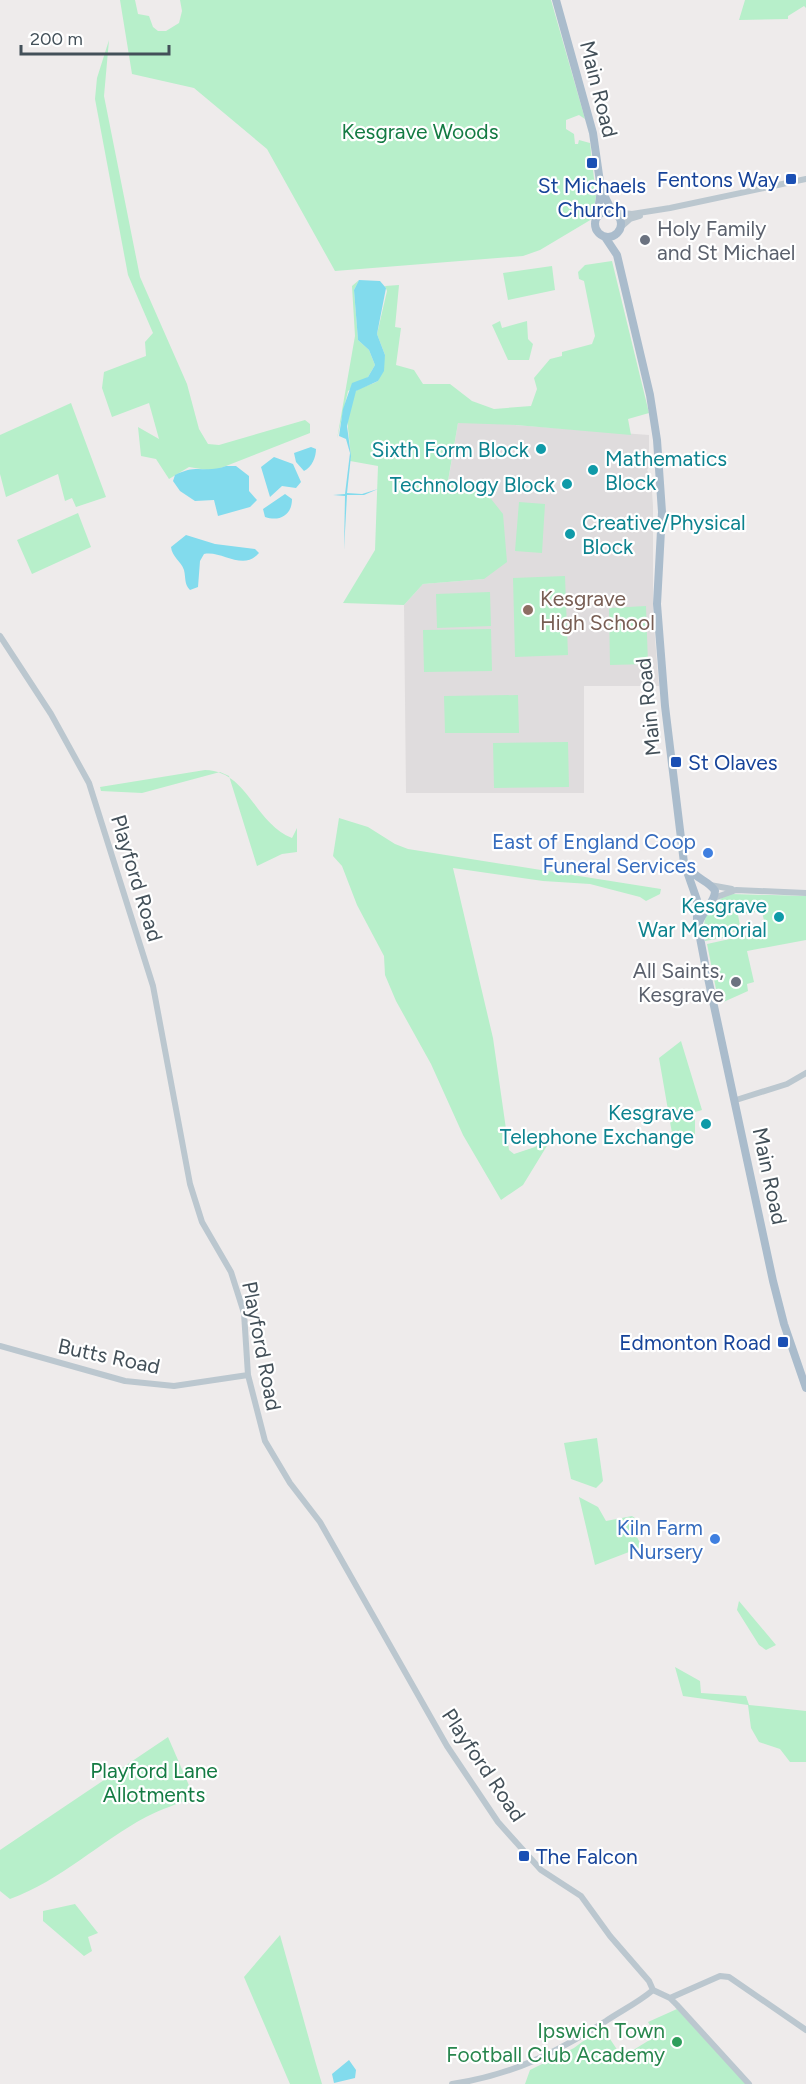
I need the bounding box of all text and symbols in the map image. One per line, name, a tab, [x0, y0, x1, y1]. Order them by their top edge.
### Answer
scale bar	[21, 18, 170, 56]
text: 200 m	[30, 28, 83, 50]
street label: Main Road	[575, 38, 623, 140]
park label: Kesgrave Woods	[342, 119, 498, 144]
marker: St Michaels Church	[585, 156, 599, 170]
place label: Fentons Way	[657, 167, 779, 192]
marker: Fentons Way	[784, 172, 798, 186]
place label: St Michaels Church	[538, 173, 646, 222]
place label: Holy Family and St Michael	[657, 216, 795, 265]
marker: Holy Family and St Michael	[638, 233, 652, 247]
place label: Sixth Form Block	[372, 437, 530, 462]
marker: Sixth Form Block	[534, 442, 548, 456]
place label: Mathematics Block	[605, 446, 727, 495]
marker: Mathematics Block	[586, 463, 600, 477]
place label: Technology Block	[390, 472, 556, 497]
marker: Technology Block	[560, 477, 574, 491]
place label: Creative/Physical Block	[582, 510, 746, 559]
marker: Creative/Physical Block	[563, 527, 577, 541]
place label: Kesgrave High School	[540, 586, 655, 635]
marker: Kesgrave High School	[521, 603, 535, 617]
street label: Main Road	[630, 657, 666, 757]
place label: St Olaves	[688, 750, 777, 775]
marker: St Olaves	[669, 755, 683, 769]
street label: Playford Road	[106, 812, 168, 944]
place label: East of England Coop Funeral Services	[492, 829, 696, 878]
marker: East of England Coop Funeral Services	[701, 846, 715, 860]
place label: Kesgrave War Memorial	[638, 893, 767, 942]
marker: Kesgrave War Memorial	[772, 910, 786, 924]
place label: All Saints, Kesgrave	[633, 958, 724, 1007]
marker: All Saints, Kesgrave	[729, 975, 743, 989]
place label: Kesgrave Telephone Exchange	[500, 1100, 694, 1149]
marker: Kesgrave Telephone Exchange	[699, 1117, 713, 1131]
street label: Main Road	[748, 1125, 792, 1227]
street label: Playford Road	[237, 1279, 287, 1413]
place label: Edmonton Road	[619, 1330, 771, 1355]
street label: Butts Road	[56, 1333, 162, 1379]
marker: Edmonton Road	[776, 1335, 790, 1349]
place label: Kiln Farm Nursery	[617, 1515, 703, 1564]
marker: Kiln Farm Nursery	[708, 1532, 722, 1546]
street label: Playford Road	[437, 1704, 531, 1826]
park label: Playford Lane Allotments	[90, 1758, 218, 1807]
place label: The Falcon	[536, 1844, 638, 1869]
marker: The Falcon	[517, 1849, 531, 1863]
place label: Ipswich Town Football Club Academy	[446, 2018, 665, 2067]
marker: Ipswich Town Football Club Academy	[670, 2035, 684, 2049]

